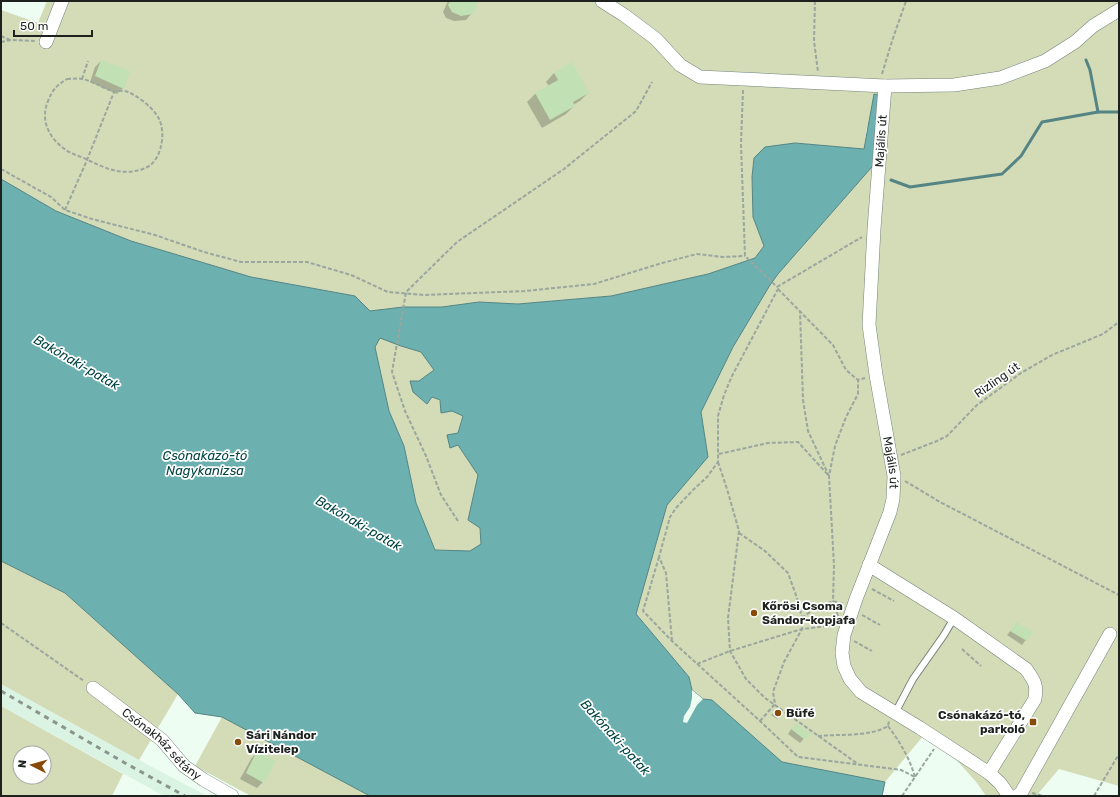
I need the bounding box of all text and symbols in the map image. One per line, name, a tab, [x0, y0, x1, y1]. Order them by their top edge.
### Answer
scale bar	[14, 12, 92, 38]
text: 50 m	[20, 19, 48, 33]
street label: Majális út	[872, 114, 890, 168]
water label: Bakónaki-patak	[31, 332, 123, 393]
street label: Rizling út	[972, 359, 1023, 401]
street label: Majális út	[880, 435, 901, 489]
water label: Csónakázó-tó Nagykanizsa	[163, 448, 247, 479]
water label: Bakónaki-patak	[313, 493, 405, 554]
place label: Kőrösi Csoma Sándor-kopjafa	[762, 599, 855, 627]
marker: Kőrösi Csoma Sándor-kopjafa	[749, 608, 759, 618]
water label: Bakónaki-patak	[578, 696, 654, 778]
street label: Csónakház sétány	[119, 705, 204, 783]
place label: Büfé	[786, 706, 815, 720]
marker: Büfé	[773, 708, 783, 718]
place label: Csónakázó-tó, parkoló	[938, 708, 1025, 736]
marker: Csónakázó-tó, parkoló	[1028, 717, 1038, 727]
place label: Sári Nándor Vízitelep	[246, 728, 317, 756]
marker: Sári Nándor Vízitelep	[233, 737, 243, 747]
north arrow	[12, 745, 52, 785]
text: N	[16, 759, 29, 769]

